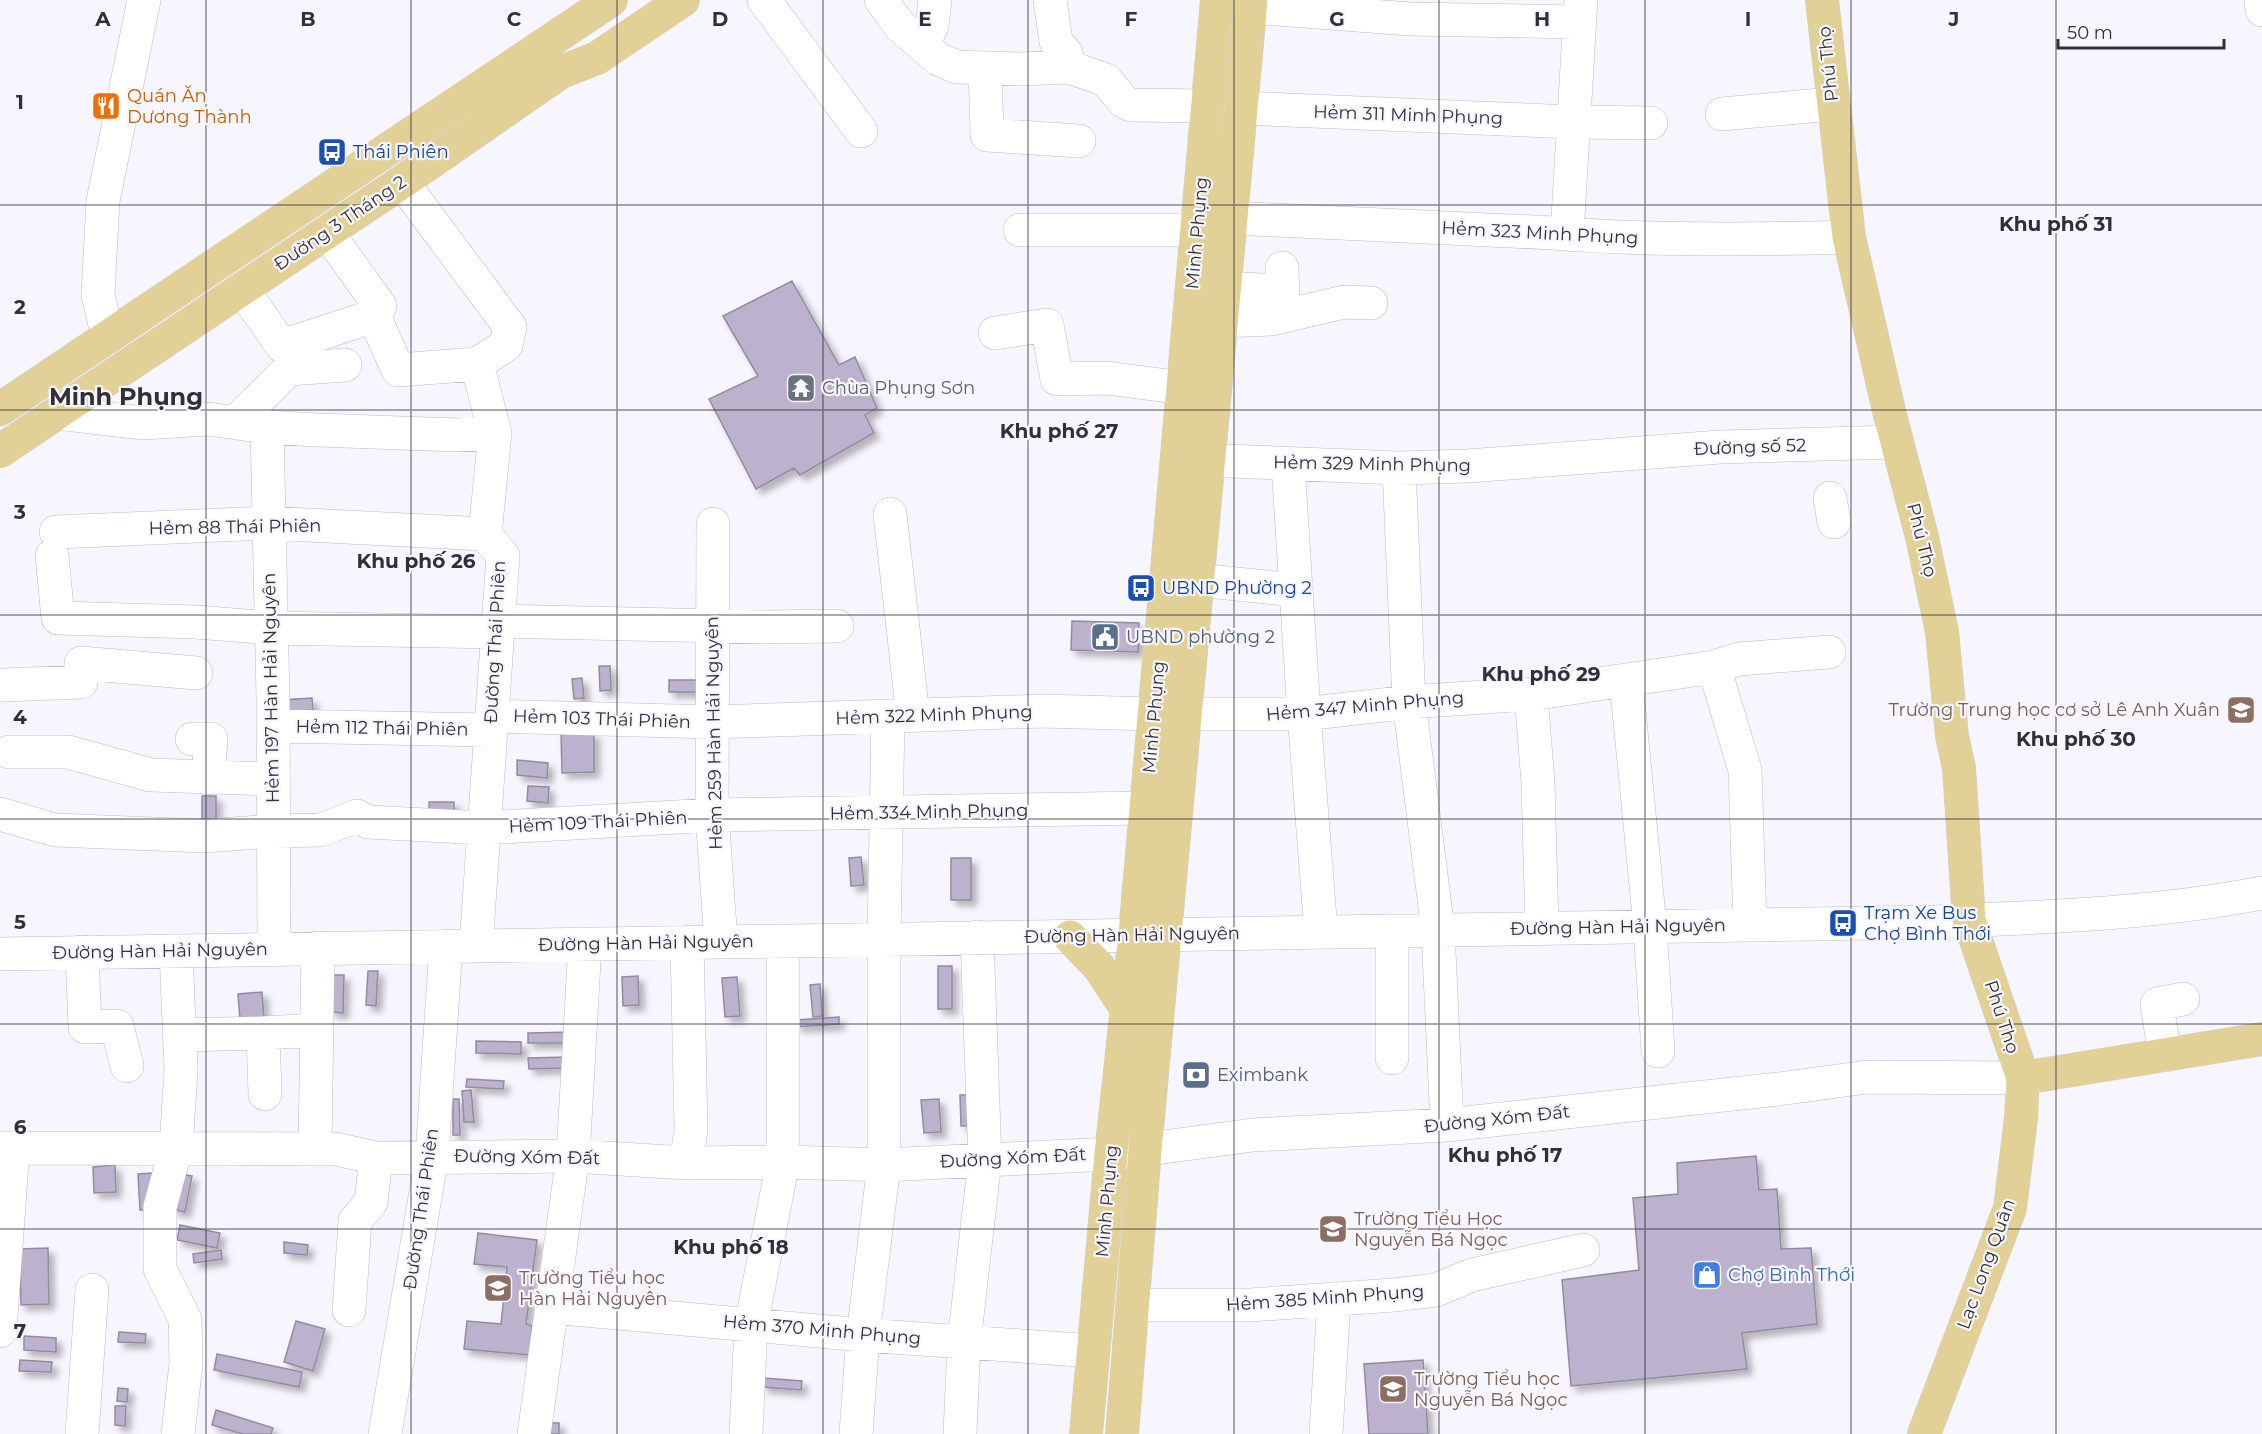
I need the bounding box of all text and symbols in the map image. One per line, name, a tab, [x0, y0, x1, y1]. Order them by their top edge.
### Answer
text: A	[94, 7, 111, 31]
text: B	[300, 7, 316, 31]
text: C	[507, 7, 522, 31]
text: D	[712, 7, 728, 31]
text: E	[918, 7, 932, 31]
text: F	[1125, 7, 1138, 31]
text: G	[1329, 7, 1345, 31]
text: H	[1534, 7, 1550, 31]
text: I	[1745, 7, 1751, 31]
text: J	[1948, 7, 1959, 31]
scale bar	[2058, 12, 2224, 50]
text: 50 m	[2067, 22, 2113, 44]
street label: Phú Thọ	[1813, 25, 1843, 103]
place label: Quán Ăn Dương Thành	[127, 85, 252, 128]
text: 1	[16, 90, 24, 114]
restaurant icon: Quán Ăn Dương Thành	[90, 90, 122, 122]
street label: Hẻm 311 Minh Phụng	[1313, 101, 1503, 129]
bus stop icon: Thái Phiên	[316, 136, 348, 168]
place label: Thái Phiên	[353, 141, 449, 163]
street label: Đường 3 Tháng 2	[270, 171, 410, 275]
street label: Minh Phụng	[1181, 176, 1213, 290]
district label: Khu phố 31	[1999, 212, 2113, 236]
street label: Hẻm 323 Minh Phụng	[1441, 217, 1639, 249]
text: 2	[14, 295, 26, 319]
temple icon: Chùa Phụng Sơn	[785, 372, 817, 404]
place label: Chùa Phụng Sơn	[822, 377, 975, 399]
district label: Minh Phụng	[49, 382, 203, 411]
district label: Khu phố 27	[1000, 419, 1118, 443]
street label: Đường số 52	[1693, 434, 1807, 460]
street label: Hẻm 329 Minh Phụng	[1273, 451, 1471, 477]
text: 3	[13, 500, 26, 524]
street label: Phú Thọ	[1902, 501, 1942, 579]
street label: Hẻm 88 Thái Phiên	[148, 514, 322, 540]
district label: Khu phố 26	[356, 549, 476, 573]
street label: Đường Thái Phiên	[480, 560, 510, 724]
bus stop icon: UBND Phường 2	[1125, 572, 1157, 604]
street label: Hẻm 197 Hàn Hải Nguyên	[258, 573, 284, 803]
place label: UBND Phường 2	[1162, 577, 1312, 599]
street label: Hẻm 259 Hàn Hải Nguyên	[701, 616, 727, 850]
public building icon: UBND phường 2	[1089, 621, 1121, 653]
place label: UBND phường 2	[1126, 626, 1275, 648]
street label: Minh Phụng	[1138, 660, 1170, 774]
district label: Khu phố 29	[1481, 662, 1601, 686]
street label: Hẻm 347 Minh Phụng	[1265, 686, 1465, 726]
school or university icon: Trường Trung học cơ sở Lê Anh Xuân	[2225, 694, 2257, 726]
place label: Trường Trung học cơ sở Lê Anh Xuân	[1888, 699, 2220, 721]
street label: Hẻm 322 Minh Phụng	[835, 701, 1033, 729]
text: 4	[13, 705, 27, 729]
street label: Hẻm 103 Thái Phiên	[513, 705, 691, 733]
street label: Hẻm 112 Thái Phiên	[295, 715, 469, 741]
district label: Khu phố 30	[2016, 727, 2136, 751]
street label: Hẻm 334 Minh Phụng	[829, 799, 1029, 825]
street label: Hẻm 109 Thái Phiên	[508, 806, 688, 838]
place label: Trạm Xe Bus Chợ Bình Thới	[1864, 902, 1991, 945]
bus stop icon: Trạm Xe Bus Chợ Bình Thới	[1827, 907, 1859, 939]
text: 5	[14, 910, 26, 934]
street label: Đường Hàn Hải Nguyên	[1510, 914, 1726, 940]
street label: Đường Hàn Hải Nguyên	[1024, 922, 1240, 948]
street label: Đường Hàn Hải Nguyên	[538, 930, 754, 956]
street label: Đường Hàn Hải Nguyên	[52, 938, 268, 964]
street label: Phú Thọ	[1980, 978, 2024, 1056]
bank icon: Eximbank	[1180, 1059, 1212, 1091]
place label: Eximbank	[1217, 1064, 1308, 1086]
street label: Đường Xóm Đất	[1423, 1100, 1571, 1138]
text: 6	[14, 1115, 27, 1139]
street label: Đường Thái Phiên	[399, 1127, 443, 1291]
street label: Đường Xóm Đất	[939, 1143, 1087, 1173]
district label: Khu phố 17	[1448, 1143, 1562, 1167]
street label: Minh Phụng	[1091, 1144, 1123, 1258]
street label: Đường Xóm Đất	[454, 1145, 600, 1169]
street label: Lạc Long Quân	[1952, 1196, 2020, 1332]
place label: Trường Tiểu Học Nguyễn Bá Ngọc	[1354, 1208, 1508, 1251]
school or university icon: Trường Tiểu Học Nguyễn Bá Ngọc	[1317, 1213, 1349, 1245]
district label: Khu phố 18	[673, 1235, 789, 1259]
shop icon: Chợ Bình Thới	[1691, 1259, 1723, 1291]
place label: Chợ Bình Thới	[1728, 1264, 1855, 1286]
place label: Trường Tiểu học Hàn Hải Nguyên	[519, 1267, 667, 1310]
school or university icon: Trường Tiểu học Hàn Hải Nguyên	[482, 1272, 514, 1304]
street label: Hẻm 385 Minh Phụng	[1225, 1280, 1425, 1316]
street label: Hẻm 370 Minh Phụng	[722, 1310, 922, 1350]
text: 7	[14, 1319, 26, 1343]
place label: Trường Tiểu học Nguyễn Bá Ngọc	[1414, 1368, 1568, 1411]
school or university icon: Trường Tiểu học Nguyễn Bá Ngọc	[1377, 1373, 1409, 1405]

